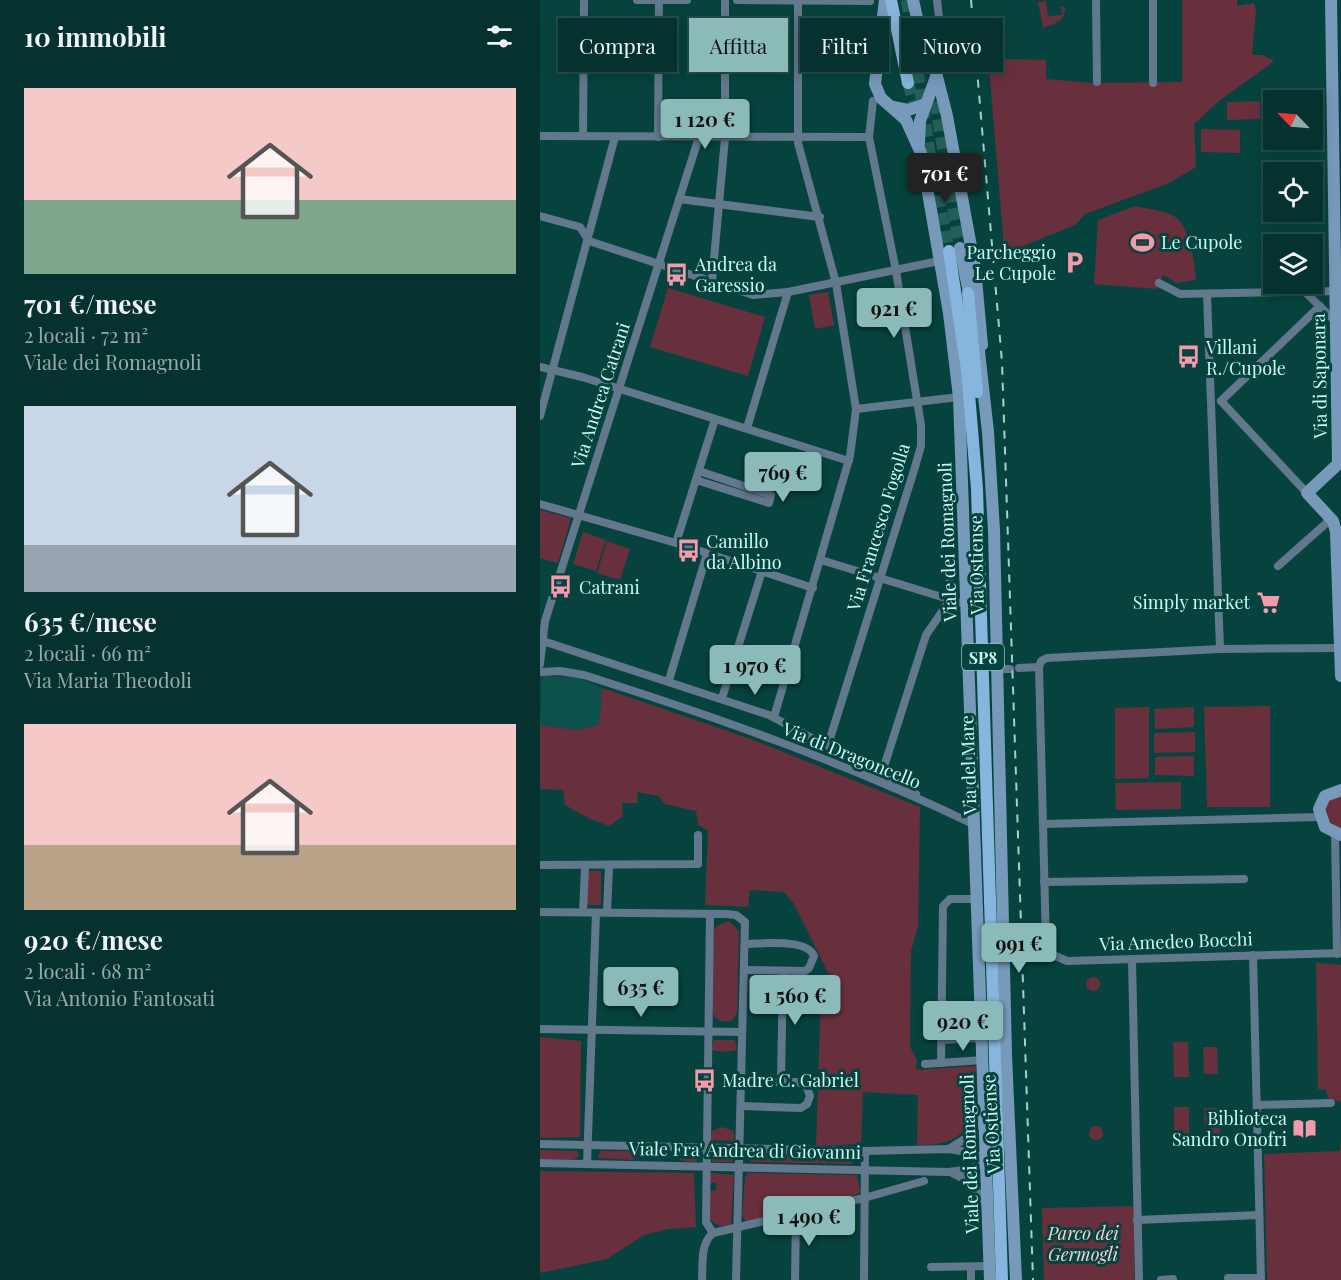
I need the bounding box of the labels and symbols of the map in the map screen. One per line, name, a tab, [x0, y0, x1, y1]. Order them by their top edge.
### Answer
north arrow	[1263, 90, 1323, 150]
pin: 1 120 €	[650, 99, 760, 150]
pin: 701 €	[903, 153, 987, 204]
sports icon: Le Cupole	[1130, 229, 1156, 255]
place label: Le Cupole	[1161, 230, 1242, 254]
place label: Parcheggio Le Cupole	[966, 240, 1056, 285]
parking icon: Parcheggio Le Cupole	[1061, 249, 1087, 275]
place label: Andrea da Garessio	[694, 252, 777, 297]
bus stop icon: Andrea da Garessio	[664, 261, 690, 287]
pin: 921 €	[852, 288, 936, 339]
street label: Via di Saponara	[1306, 313, 1332, 440]
street label: Via Andrea Catrani	[565, 319, 635, 472]
place label: Villani R./Cupole	[1205, 335, 1286, 380]
bus stop icon: Villani R./Cupole	[1175, 344, 1201, 370]
street label: Via Francesco Fogolla	[841, 440, 915, 615]
pin: 769 €	[741, 452, 825, 503]
street label: Viale dei Romagnoli	[932, 462, 962, 623]
street label: Via Ostiense	[963, 515, 989, 616]
place label: Camillo da Albino	[706, 529, 782, 574]
bus stop icon: Camillo da Albino	[675, 538, 701, 564]
bus stop icon: Catrani	[548, 574, 574, 600]
place label: Catrani	[579, 575, 640, 599]
supermarket icon: Simply market	[1255, 589, 1281, 615]
place label: Simply market	[1133, 590, 1251, 614]
road number: SP8	[962, 644, 1004, 670]
pin: 1 970 €	[700, 645, 810, 696]
street label: Via del Mare	[954, 715, 982, 816]
street label: Via di Dragoncello	[778, 716, 925, 794]
pin: 991 €	[977, 923, 1061, 974]
street label: Via Amedeo Bocchi	[1098, 926, 1253, 956]
pin: 635 €	[599, 967, 683, 1018]
pin: 1 560 €	[740, 975, 850, 1026]
pin: 920 €	[921, 1001, 1005, 1052]
bus stop icon: Madre C. Gabriel	[691, 1067, 717, 1093]
place label: Madre C. Gabriel	[722, 1068, 859, 1092]
street label: Viale dei Romagnoli	[954, 1074, 984, 1235]
street label: Via Ostiense	[976, 1074, 1006, 1175]
place label: Biblioteca Sandro Onofri	[1172, 1106, 1287, 1151]
library icon: Biblioteca Sandro Onofri	[1292, 1115, 1318, 1141]
street label: Viale Fra' Andrea di Giovanni	[628, 1136, 861, 1164]
pin: 1 490 €	[754, 1196, 864, 1247]
park label: Parco dei Germogli	[1046, 1221, 1119, 1266]

